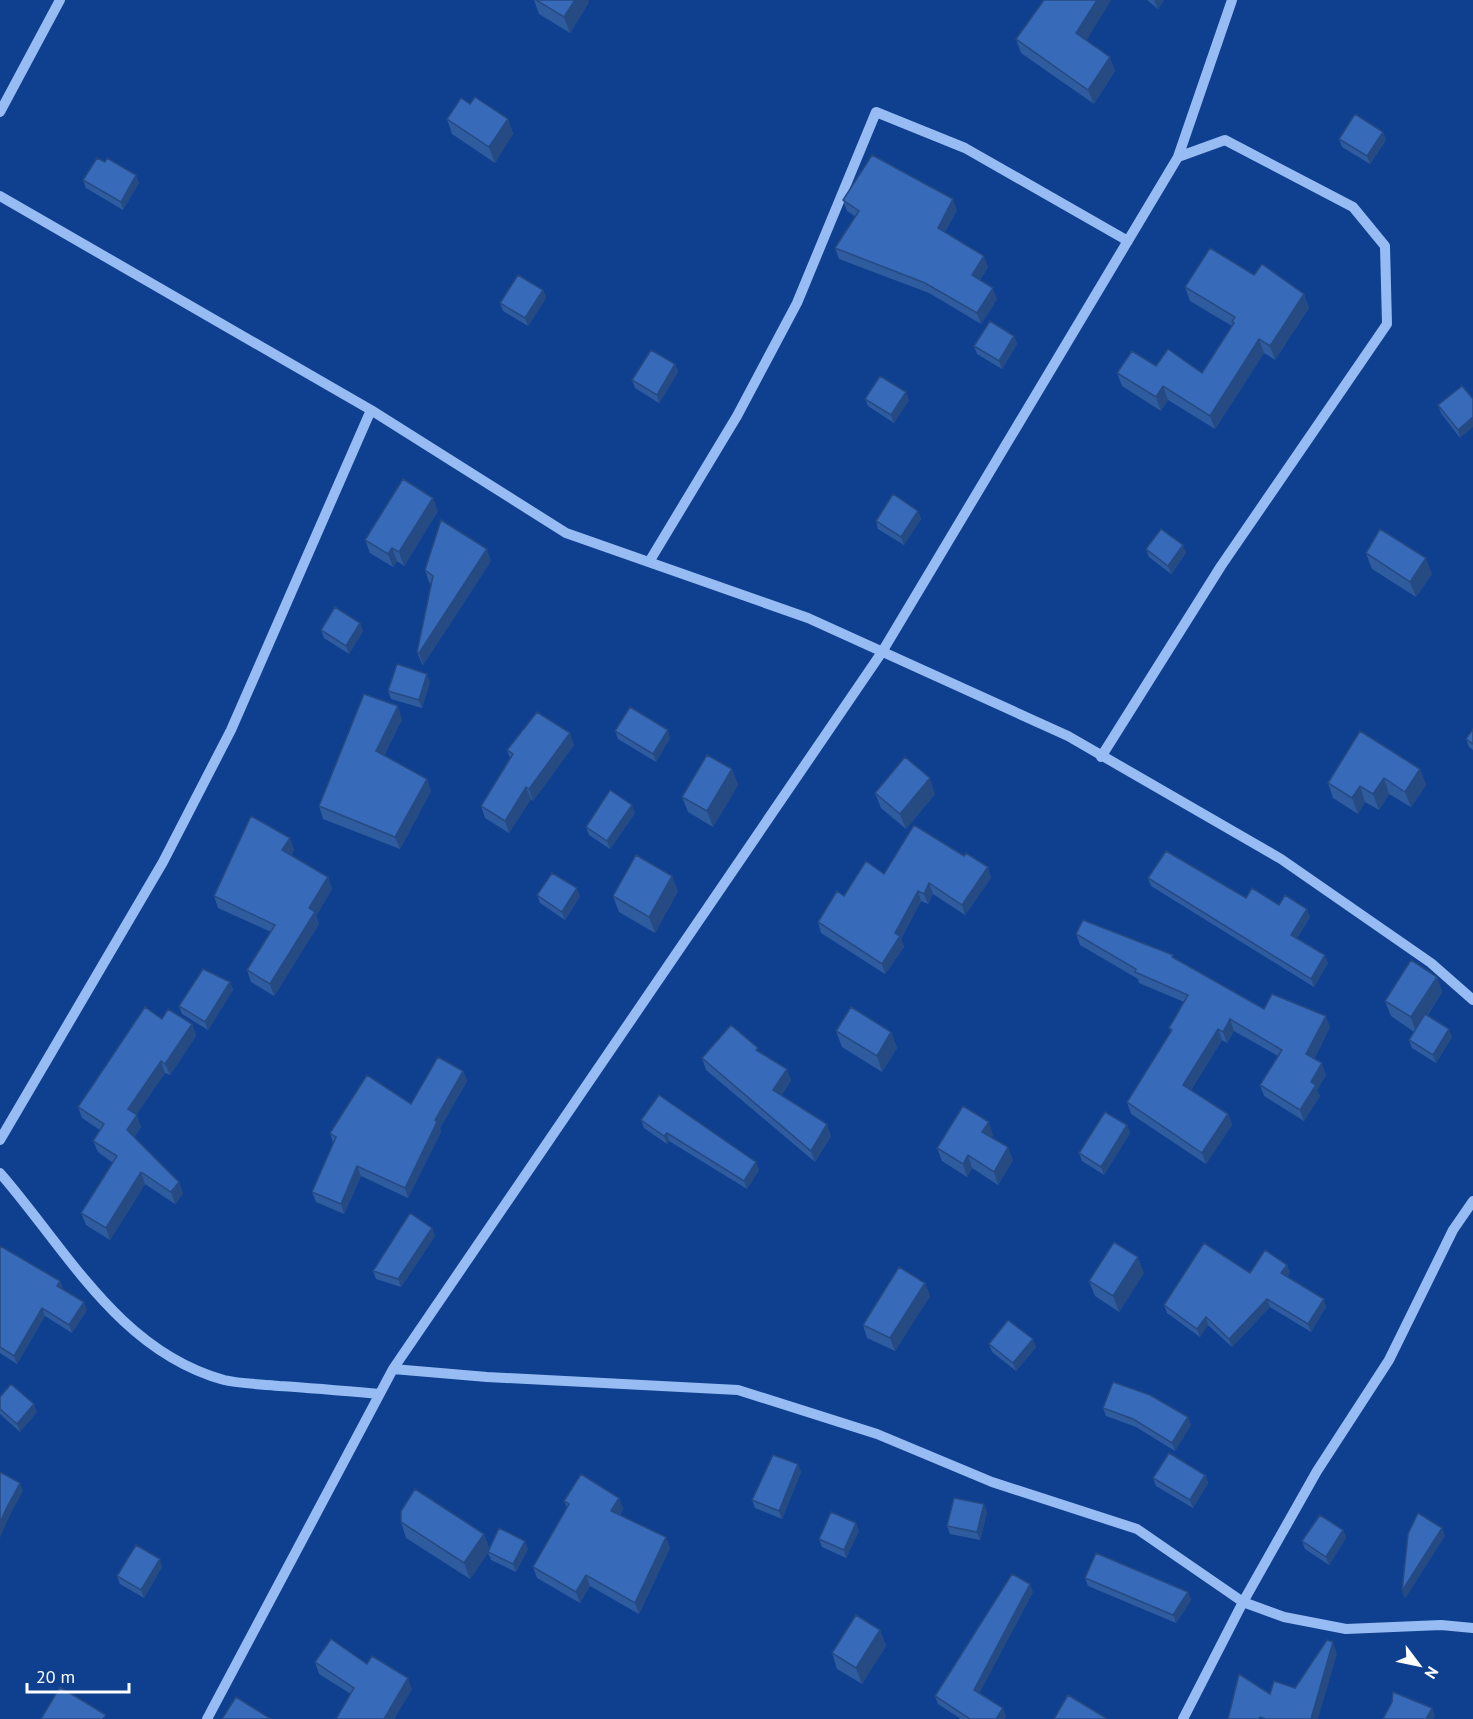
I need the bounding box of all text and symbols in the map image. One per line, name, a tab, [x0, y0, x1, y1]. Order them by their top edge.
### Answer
north arrow	[1389, 1635, 1449, 1695]
scale bar	[27, 1656, 129, 1694]
text: N	[1420, 1663, 1443, 1683]
text: 20 m	[36, 1665, 75, 1688]

